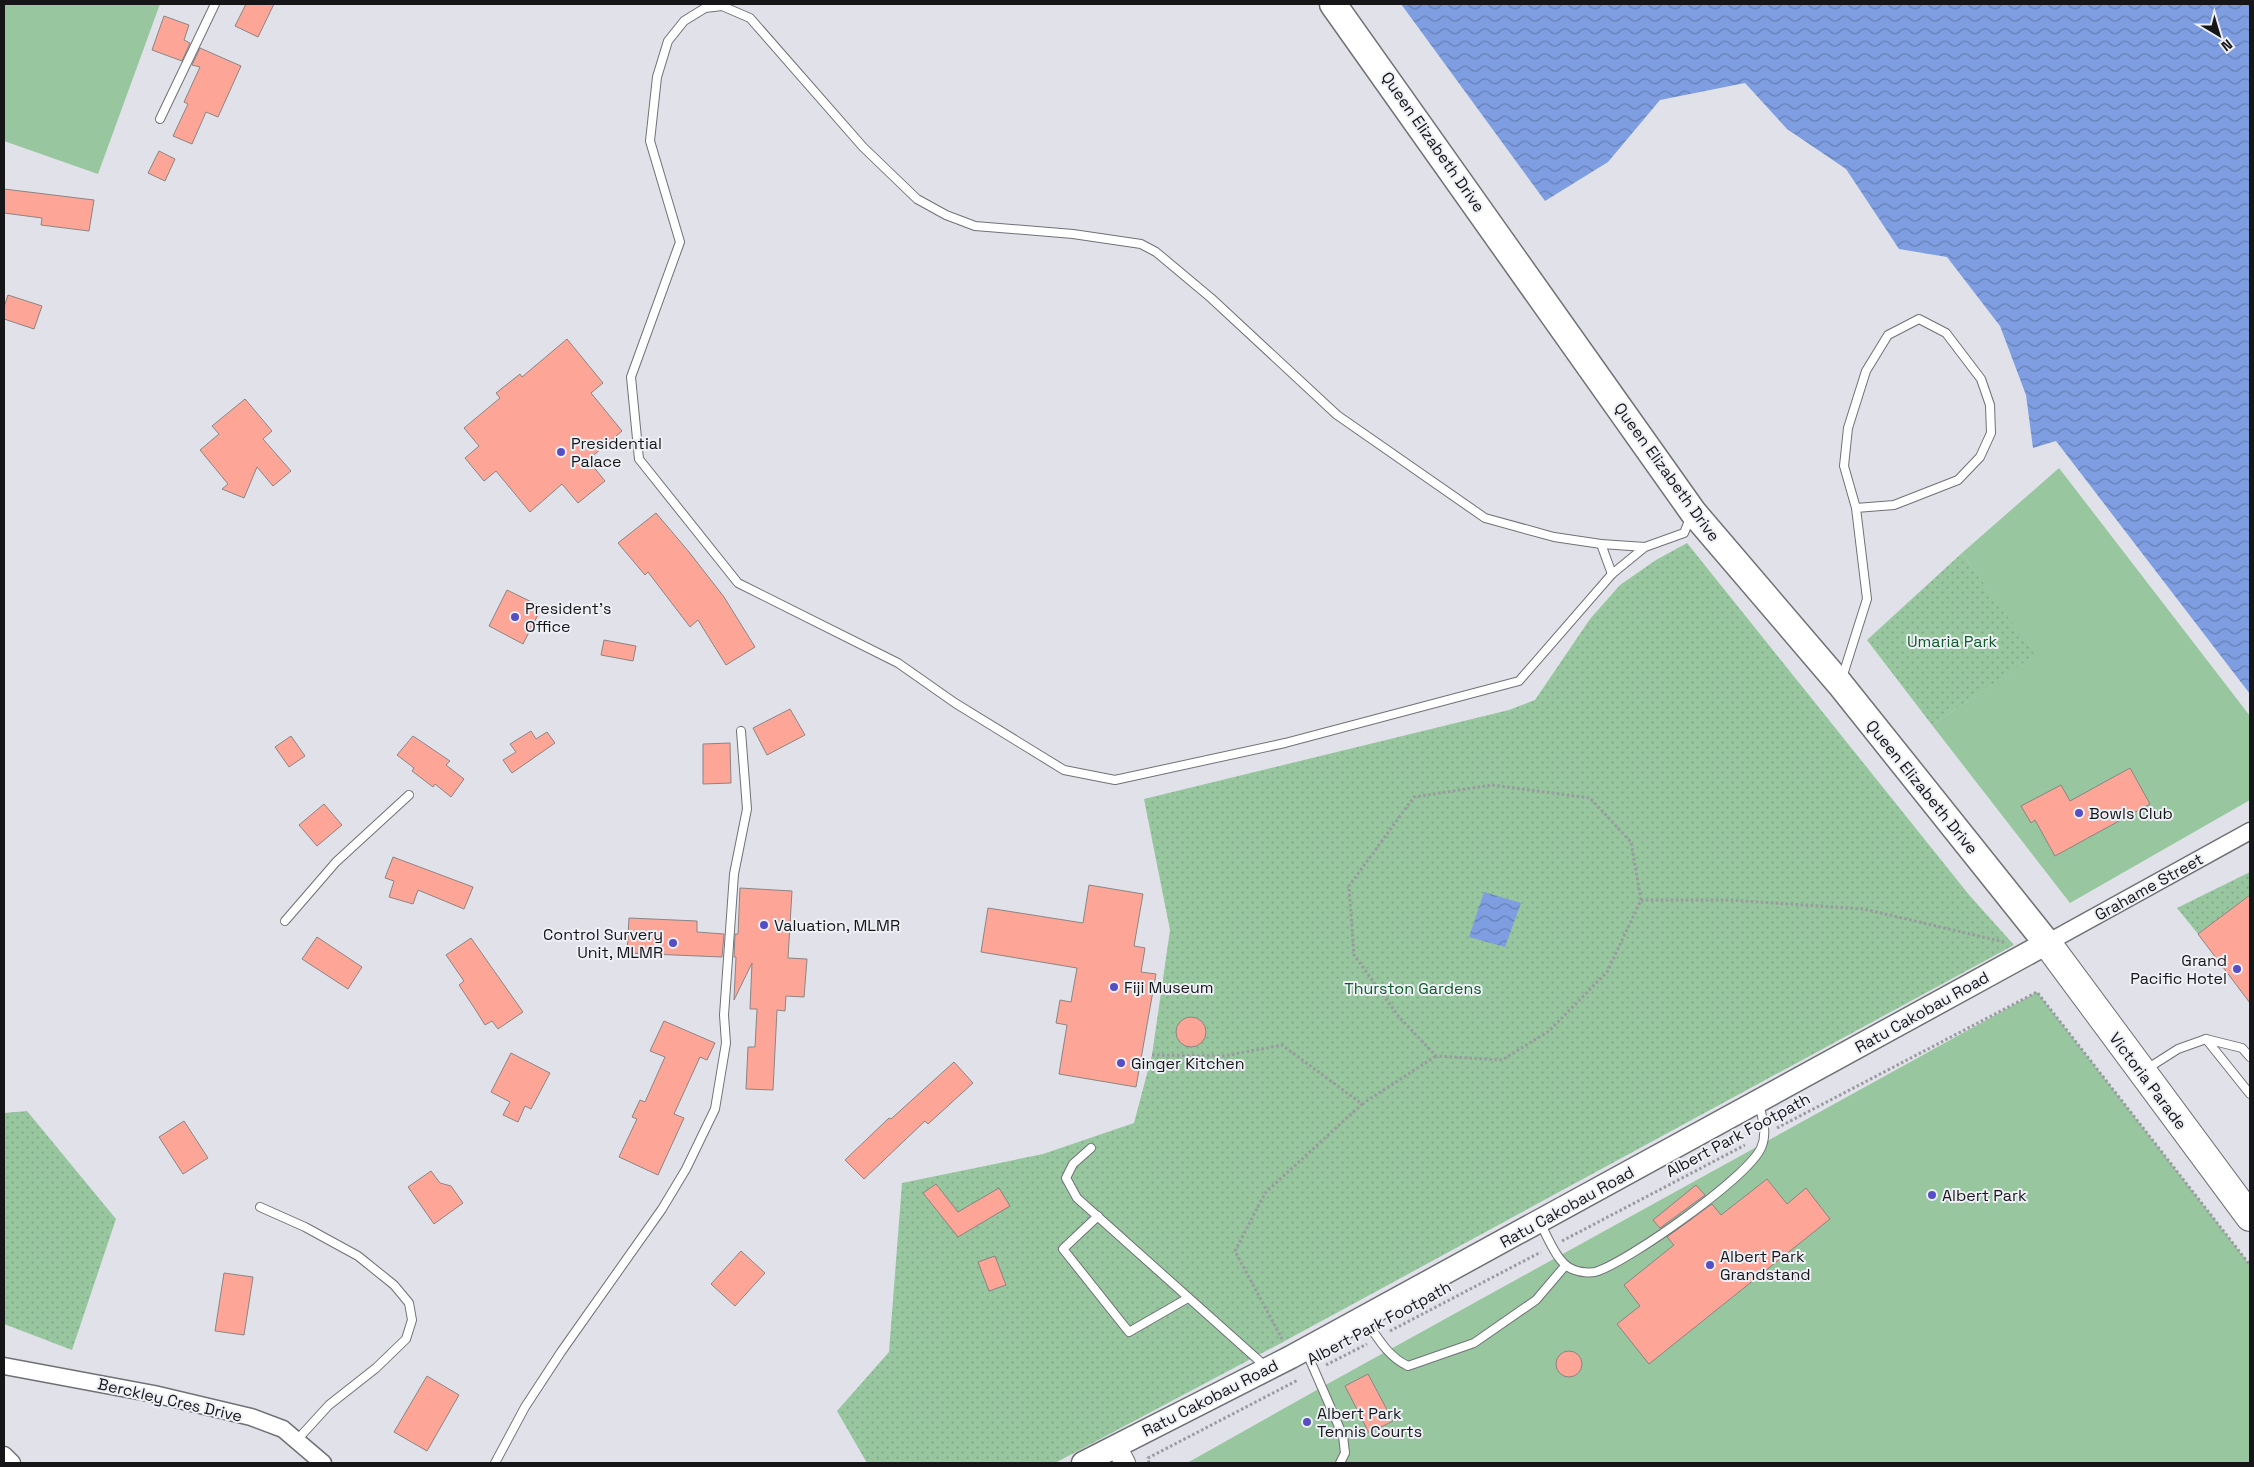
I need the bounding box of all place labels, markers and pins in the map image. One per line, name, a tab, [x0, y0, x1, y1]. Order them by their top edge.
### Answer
place label: Presidential Palace	[571, 433, 662, 472]
marker: Presidential Palace	[555, 446, 567, 458]
place label: President's Office	[525, 598, 611, 637]
marker: President's Office	[509, 611, 521, 623]
place label: Bowls Club	[2089, 803, 2173, 824]
marker: Bowls Club	[2073, 807, 2085, 819]
place label: Valuation, MLMR	[774, 915, 900, 936]
marker: Valuation, MLMR	[758, 919, 770, 931]
place label: Control Survery Unit, MLMR	[543, 924, 663, 963]
marker: Control Survery Unit, MLMR	[667, 937, 679, 949]
place label: Grand Pacific Hotel	[2130, 950, 2227, 989]
marker: Grand Pacific Hotel	[2231, 963, 2243, 975]
place label: Fiji Museum	[1124, 977, 1214, 998]
marker: Fiji Museum	[1108, 981, 1120, 993]
place label: Ginger Kitchen	[1131, 1053, 1245, 1074]
marker: Ginger Kitchen	[1115, 1057, 1127, 1069]
place label: Albert Park	[1942, 1185, 2027, 1206]
marker: Albert Park	[1926, 1189, 1938, 1201]
place label: Albert Park Grandstand	[1720, 1246, 1811, 1285]
marker: Albert Park Grandstand	[1704, 1259, 1716, 1271]
place label: Albert Park Tennis Courts	[1317, 1403, 1422, 1442]
marker: Albert Park Tennis Courts	[1301, 1416, 1313, 1428]

